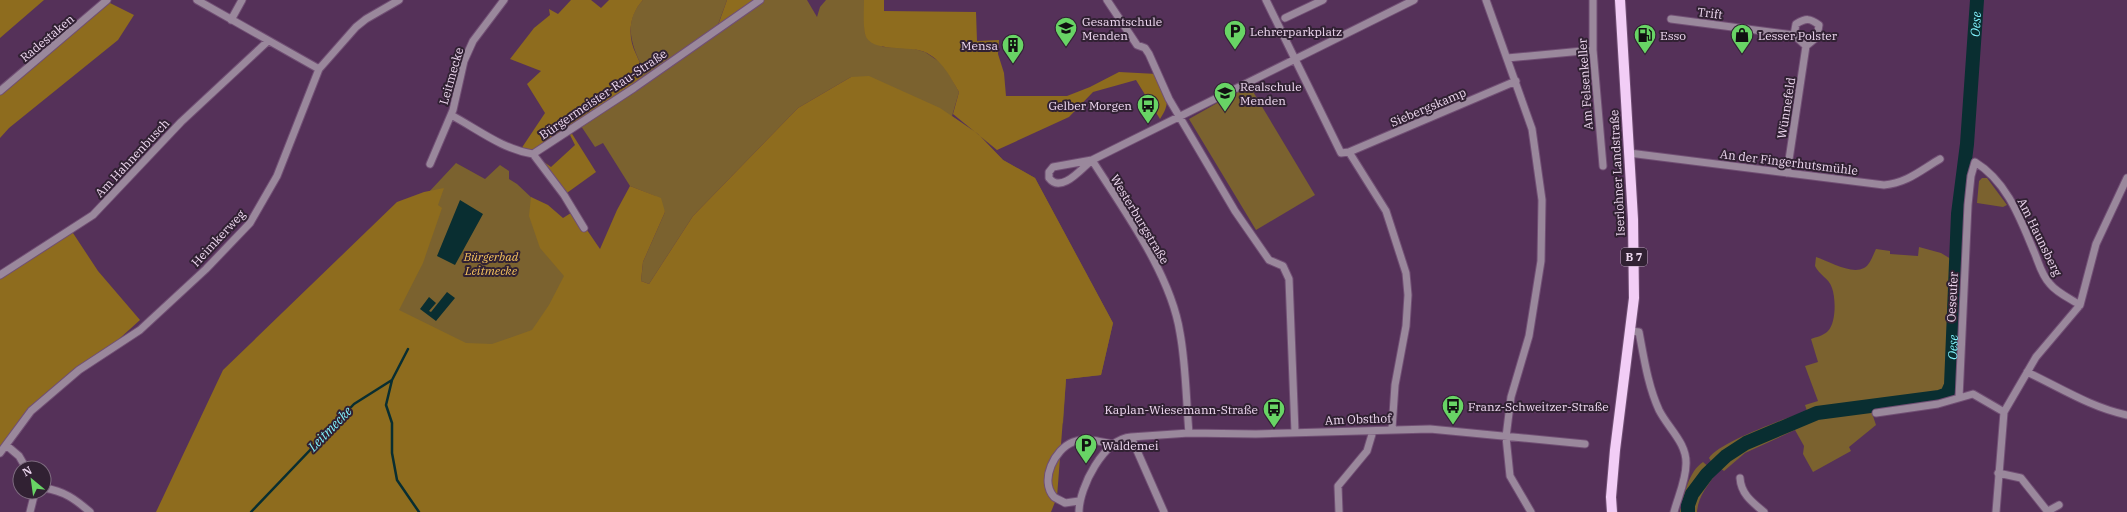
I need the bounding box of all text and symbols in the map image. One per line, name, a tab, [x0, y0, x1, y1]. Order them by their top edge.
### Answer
street label: Trift	[1697, 4, 1723, 22]
street label: Radestaken	[17, 11, 77, 65]
water label: Oese	[1966, 11, 1985, 37]
place label: Gesamtschule Menden	[1082, 14, 1162, 43]
school or university icon: Gesamtschule Menden	[1053, 15, 1079, 48]
parking icon: Lehrerparkplatz	[1222, 18, 1248, 51]
fuel station icon: Esso	[1632, 22, 1658, 55]
shop icon: Lesser Polster	[1729, 22, 1755, 55]
place label: Lehrerparkplatz	[1250, 24, 1342, 39]
place label: Esso	[1660, 28, 1686, 43]
place label: Lesser Polster	[1758, 28, 1838, 43]
building icon: Mensa	[1000, 32, 1026, 65]
street label: Am Felsenkeller	[1574, 37, 1596, 130]
place label: Mensa	[961, 38, 998, 53]
street label: Leitmecke	[436, 46, 466, 106]
street label: Bürgermeister-Rau-Straße	[536, 46, 670, 142]
street label: Wünnefeld	[1774, 76, 1798, 140]
place label: Realschule Menden	[1240, 79, 1302, 108]
school or university icon: Realschule Menden	[1212, 80, 1238, 113]
street label: Siebergskamp	[1388, 84, 1468, 130]
bus stop icon: Gelber Morgen	[1135, 92, 1161, 125]
place label: Gelber Morgen	[1048, 98, 1132, 113]
street label: Iserlohner Landstraße	[1606, 109, 1628, 237]
street label: Am Hahnenbusch	[92, 115, 173, 200]
street label: An der Fingerhutsmühle	[1719, 146, 1859, 178]
street label: Westerburgstraße	[1107, 172, 1173, 266]
street label: Am Haunsberg	[2015, 196, 2066, 279]
street label: Heimkerweg	[188, 206, 248, 270]
road number: B 7	[1621, 248, 1647, 266]
park label: Bürgerbad Leitmecke	[463, 249, 519, 278]
street label: Oeseufer	[1943, 271, 1961, 323]
water label: Oese	[1944, 334, 1962, 360]
bus stop icon: Franz-Schweitzer-Straße	[1440, 393, 1466, 426]
bus stop icon: Kaplan-Wiesemann-Straße	[1261, 396, 1287, 429]
place label: Franz-Schweitzer-Straße	[1468, 399, 1609, 414]
place label: Kaplan-Wiesemann-Straße	[1105, 402, 1258, 417]
water label: Leitmecke	[304, 403, 356, 456]
street label: Am Obsthof	[1324, 410, 1392, 428]
parking icon: Waldemei	[1073, 432, 1099, 465]
place label: Waldemei	[1102, 438, 1159, 453]
north arrow	[12, 460, 52, 500]
text: N	[20, 463, 35, 479]

